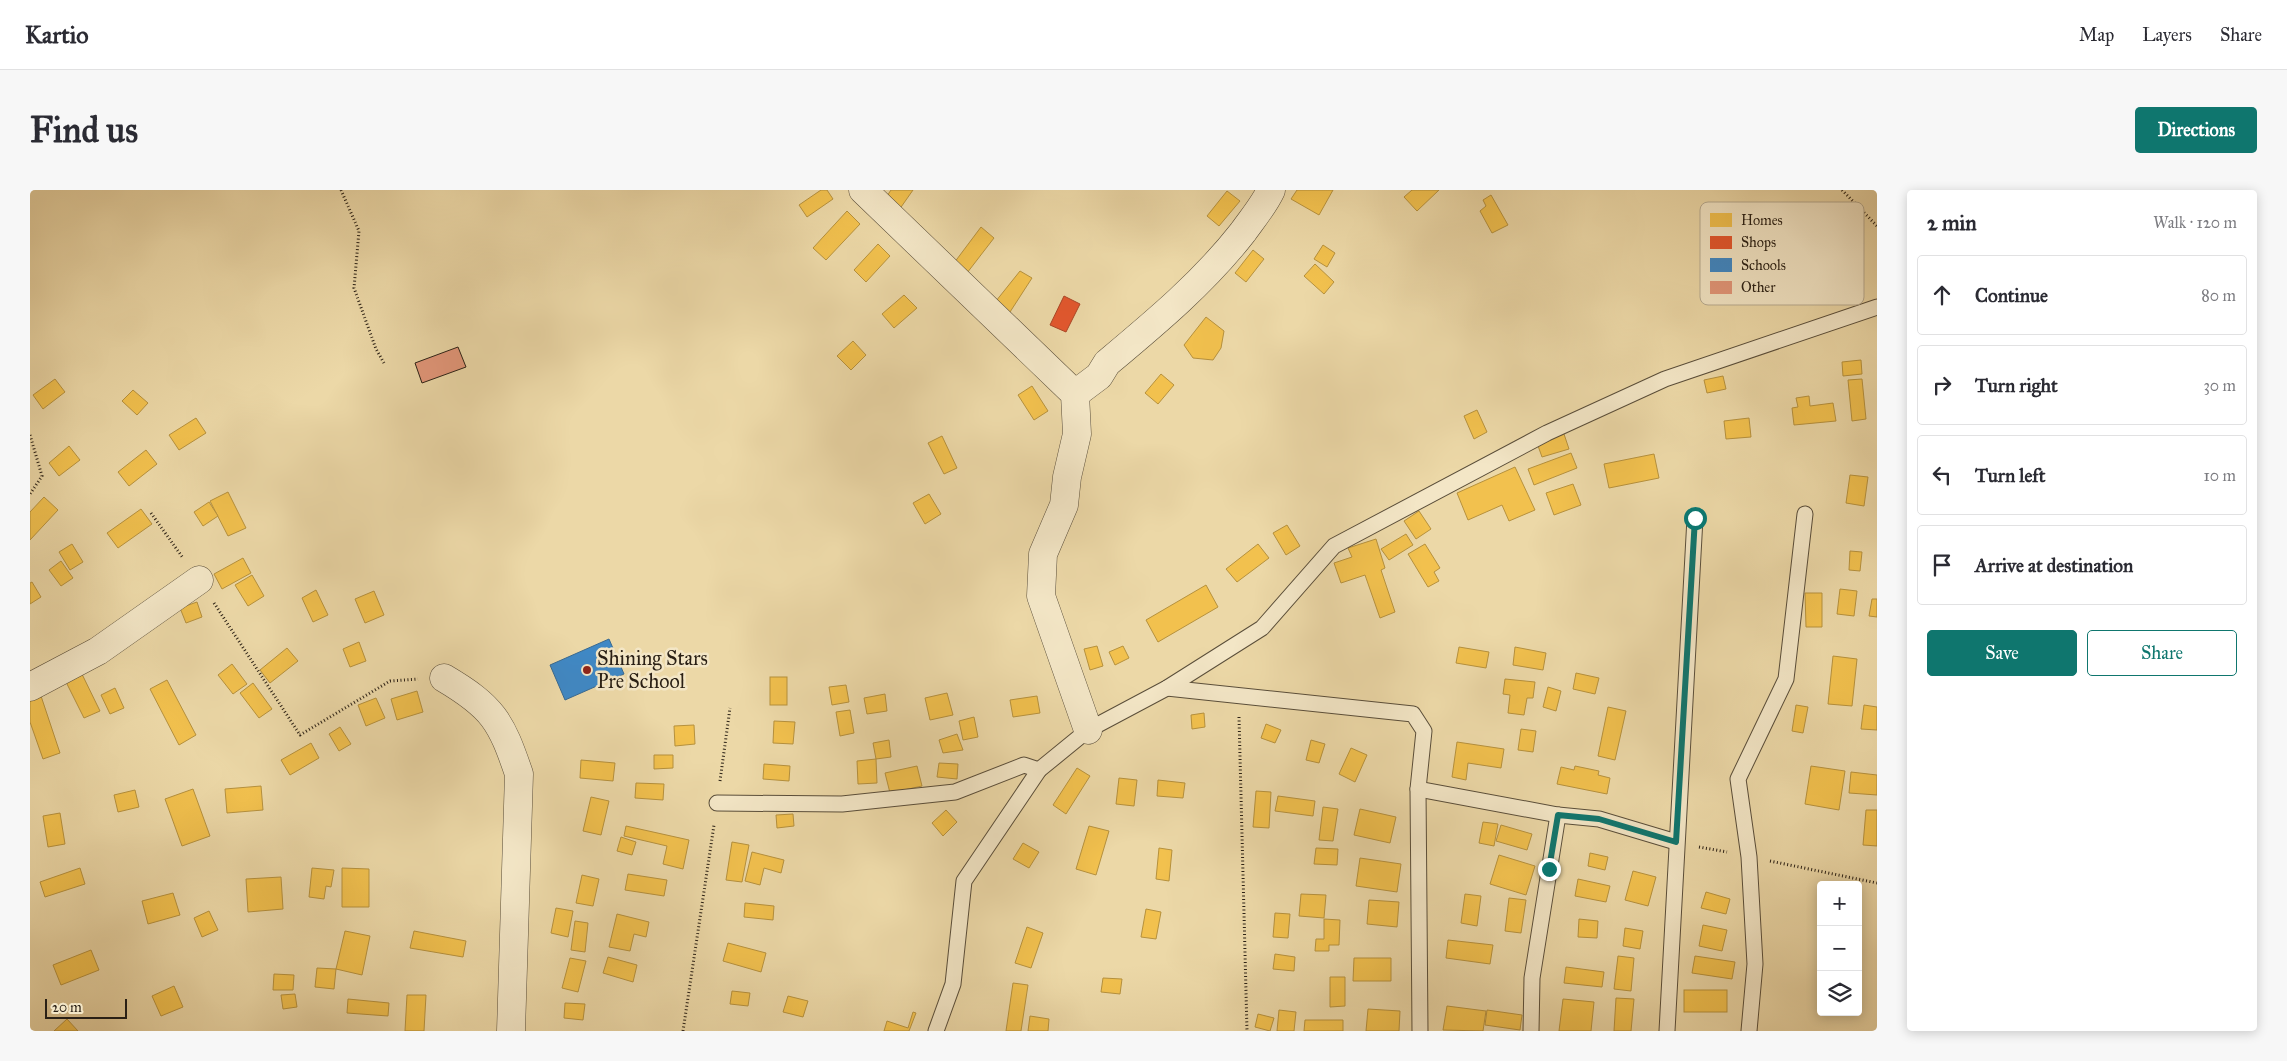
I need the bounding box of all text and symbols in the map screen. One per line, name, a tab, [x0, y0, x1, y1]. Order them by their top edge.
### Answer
text: Kartio	[25, 20, 88, 50]
text: Map	[2079, 24, 2114, 46]
text: Layers	[2142, 24, 2192, 46]
text: Share	[2220, 24, 2262, 46]
button: Directions	[2135, 107, 2257, 153]
text: Find us	[30, 109, 138, 152]
legend	[1700, 202, 1864, 305]
text: 2 min	[1927, 210, 1977, 236]
text: Homes	[1741, 212, 1783, 229]
text: Walk · 120 m	[2153, 213, 2237, 232]
text: Shops	[1741, 234, 1776, 251]
text: Schools	[1741, 257, 1786, 274]
text: Other	[1741, 279, 1776, 296]
icon: ahead	[1928, 281, 1956, 309]
text: Continue	[1975, 284, 2048, 307]
text: 80 m	[2201, 286, 2236, 305]
icon: right	[1928, 371, 1956, 399]
text: Turn right	[1975, 374, 2058, 397]
text: 30 m	[2203, 376, 2236, 395]
icon: left	[1928, 461, 1956, 489]
text: Turn left	[1975, 464, 2045, 487]
text: 10 m	[2204, 466, 2236, 485]
route start	[1684, 507, 1707, 530]
icon: arrive	[1928, 551, 1956, 579]
text: Arrive at destination	[1975, 554, 2133, 577]
button: Save	[1927, 630, 2077, 676]
button: Share	[2087, 630, 2237, 676]
place label: Shining Stars Pre School	[597, 646, 708, 693]
marker: Shining Stars Pre School	[581, 664, 593, 676]
route end	[1538, 858, 1561, 881]
map controls	[1817, 881, 1862, 1016]
button: +	[1817, 881, 1862, 926]
button: −	[1817, 926, 1862, 971]
button: layers	[1817, 971, 1862, 1016]
scale bar	[45, 996, 128, 1019]
text: 20 m	[52, 999, 82, 1016]

